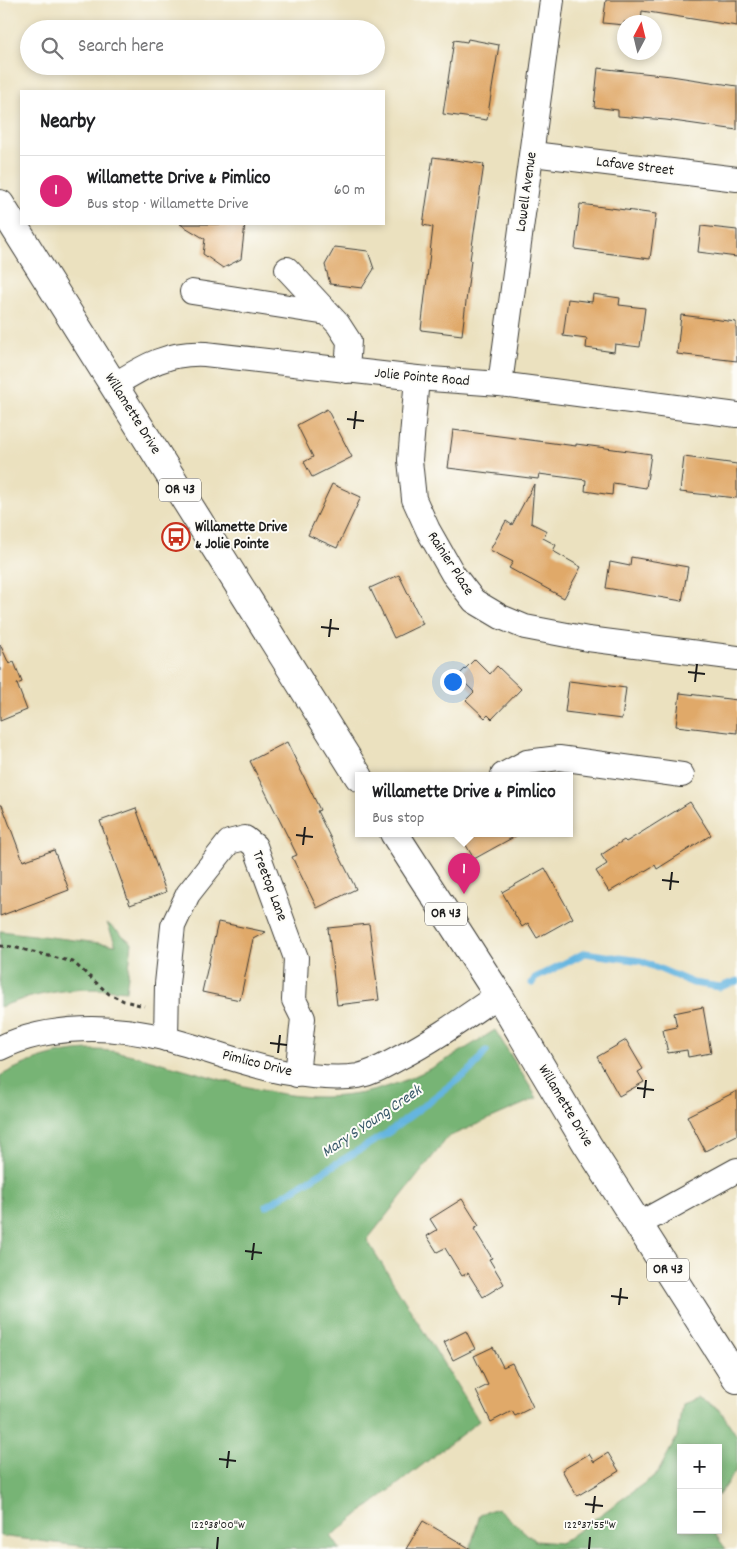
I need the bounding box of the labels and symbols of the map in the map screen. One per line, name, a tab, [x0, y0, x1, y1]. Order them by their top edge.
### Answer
north arrow	[617, 15, 662, 60]
street label: Lowell Avenue	[510, 150, 544, 233]
street label: Lafave Street	[595, 151, 676, 183]
street label: Jolie Pointe Road	[374, 363, 470, 393]
street label: Willamette Drive	[98, 369, 166, 459]
road number: OR 43	[159, 478, 201, 502]
place label: Willamette Drive & Jolie Pointe	[195, 517, 288, 556]
bus stop icon: Willamette Drive & Jolie Pointe	[161, 522, 191, 552]
street label: Rainier Place	[421, 528, 479, 601]
your location	[440, 669, 466, 695]
street label: Treetop Lane	[245, 848, 293, 925]
pin: 1	[448, 853, 480, 894]
road number: OR 43	[425, 902, 467, 926]
street label: Pimlico Drive	[220, 1045, 295, 1083]
street label: Willamette Drive	[532, 1061, 598, 1152]
water label: Mary S Young Creek	[317, 1079, 428, 1164]
road number: OR 43	[647, 1258, 689, 1282]
text: 122°38'00"W	[191, 1517, 245, 1534]
text: 122°37'55"W	[564, 1517, 616, 1534]

